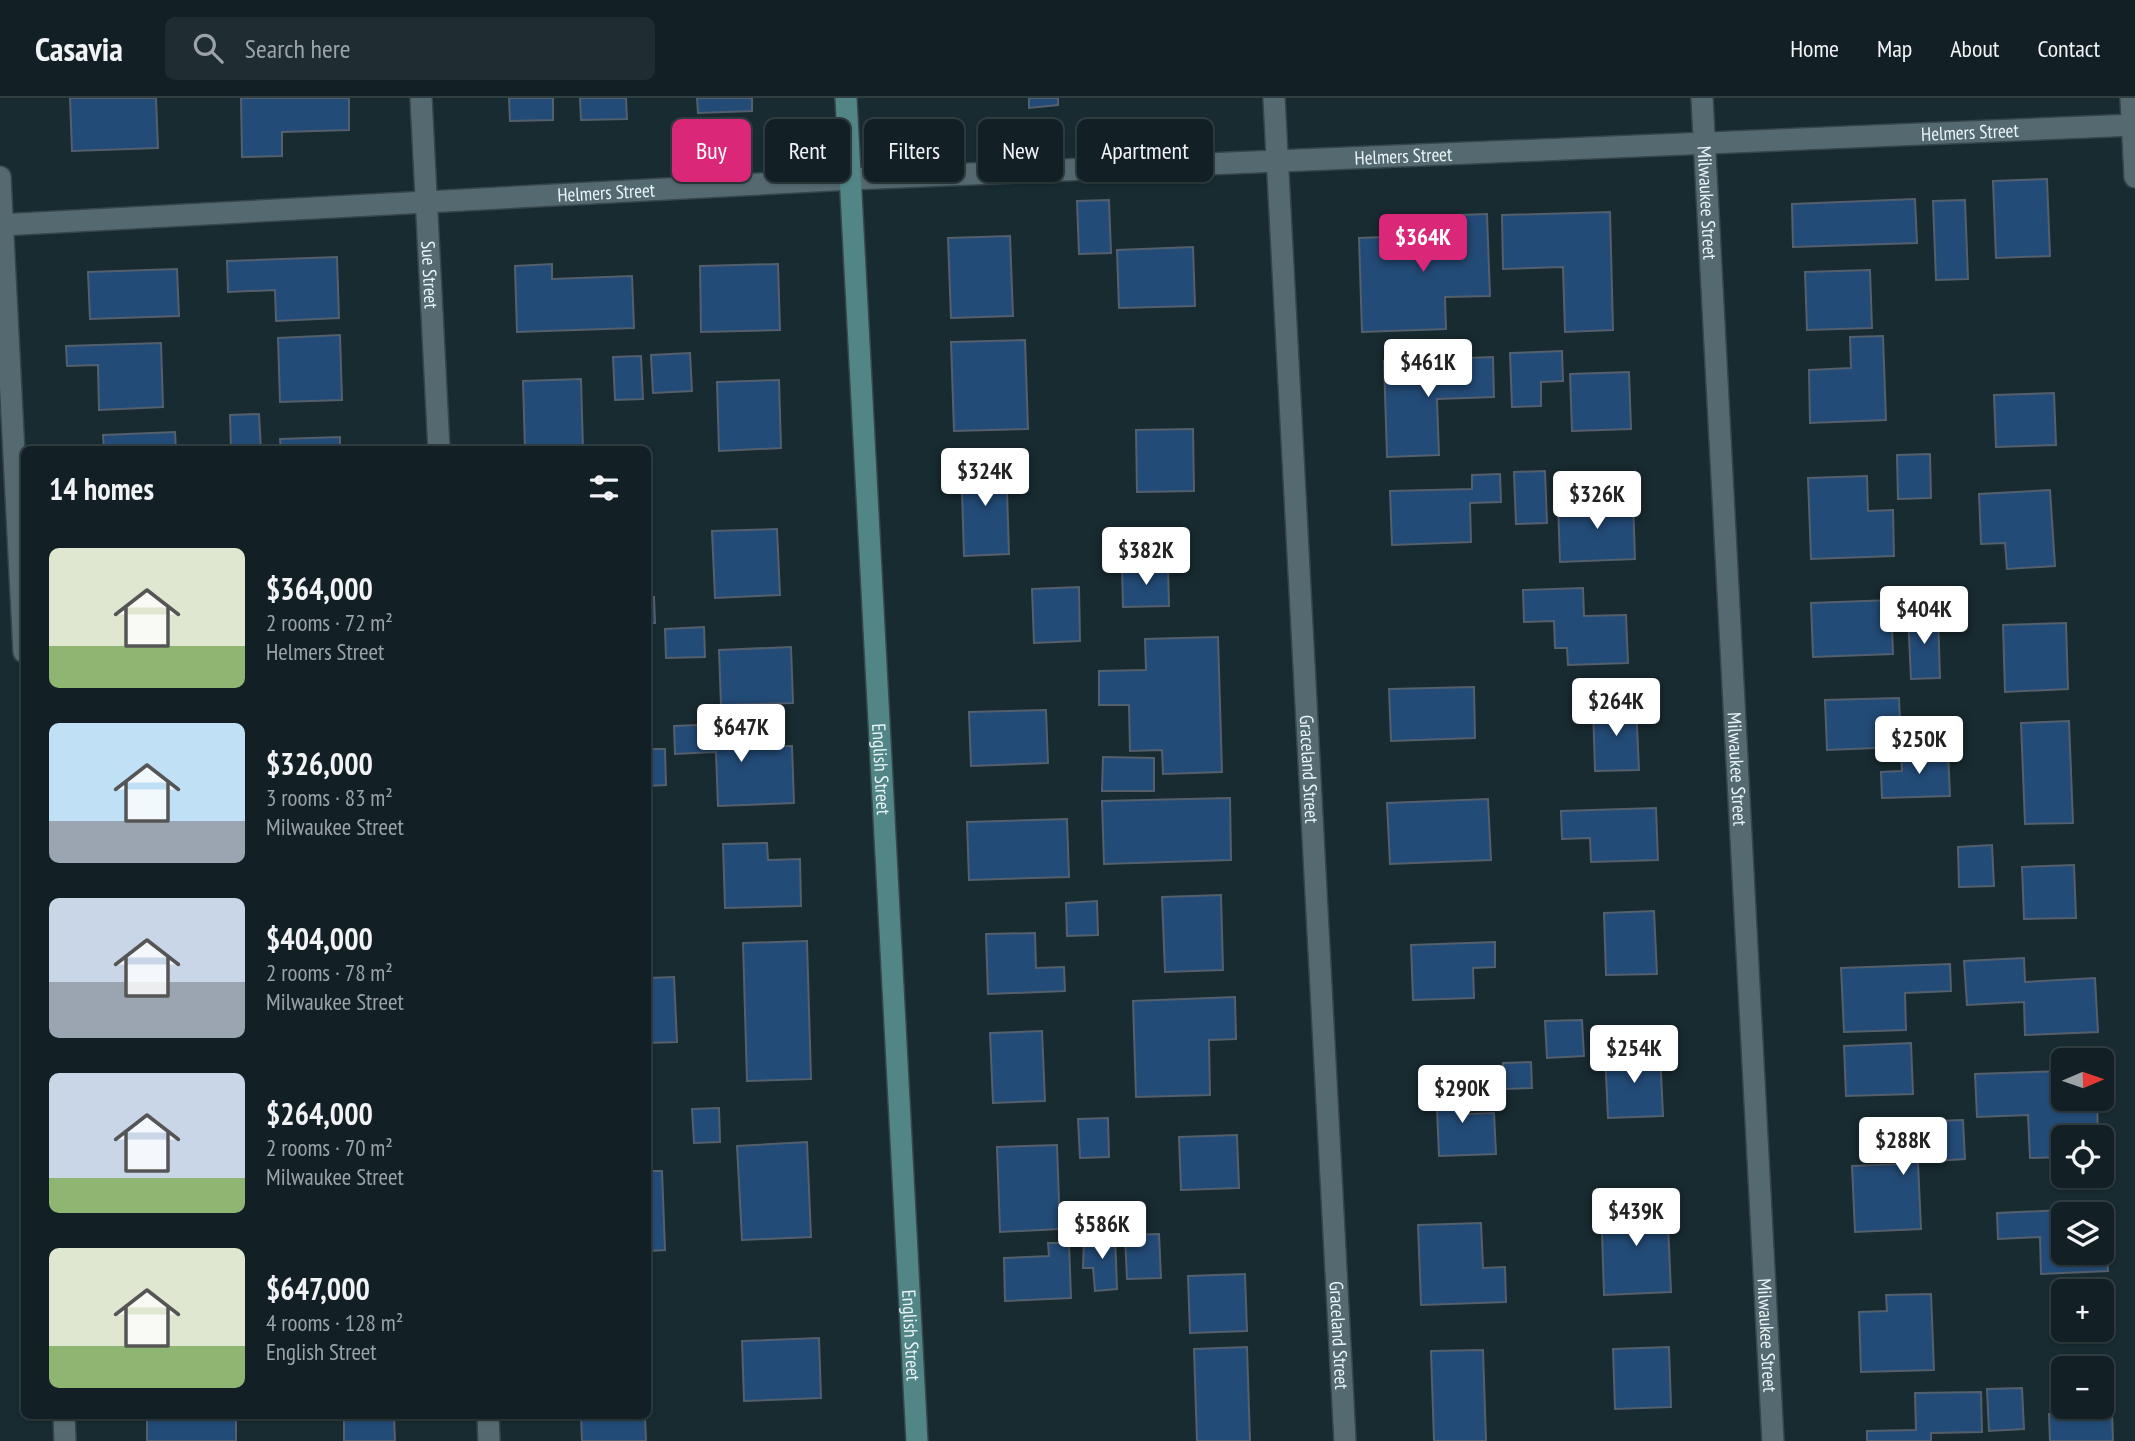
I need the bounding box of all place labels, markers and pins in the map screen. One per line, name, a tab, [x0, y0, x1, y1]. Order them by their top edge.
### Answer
pin: $364K	[1374, 214, 1472, 274]
pin: $461K	[1379, 340, 1477, 399]
pin: $324K	[936, 448, 1034, 508]
pin: $326K	[1548, 472, 1646, 531]
pin: $382K	[1097, 528, 1195, 587]
pin: $404K	[1875, 587, 1973, 646]
pin: $264K	[1567, 678, 1665, 738]
pin: $647K	[692, 704, 790, 764]
pin: $250K	[1870, 716, 1968, 776]
pin: $254K	[1585, 1026, 1683, 1085]
pin: $290K	[1413, 1066, 1511, 1125]
pin: $288K	[1854, 1118, 1952, 1177]
pin: $439K	[1587, 1188, 1685, 1248]
pin: $586K	[1053, 1202, 1151, 1261]

